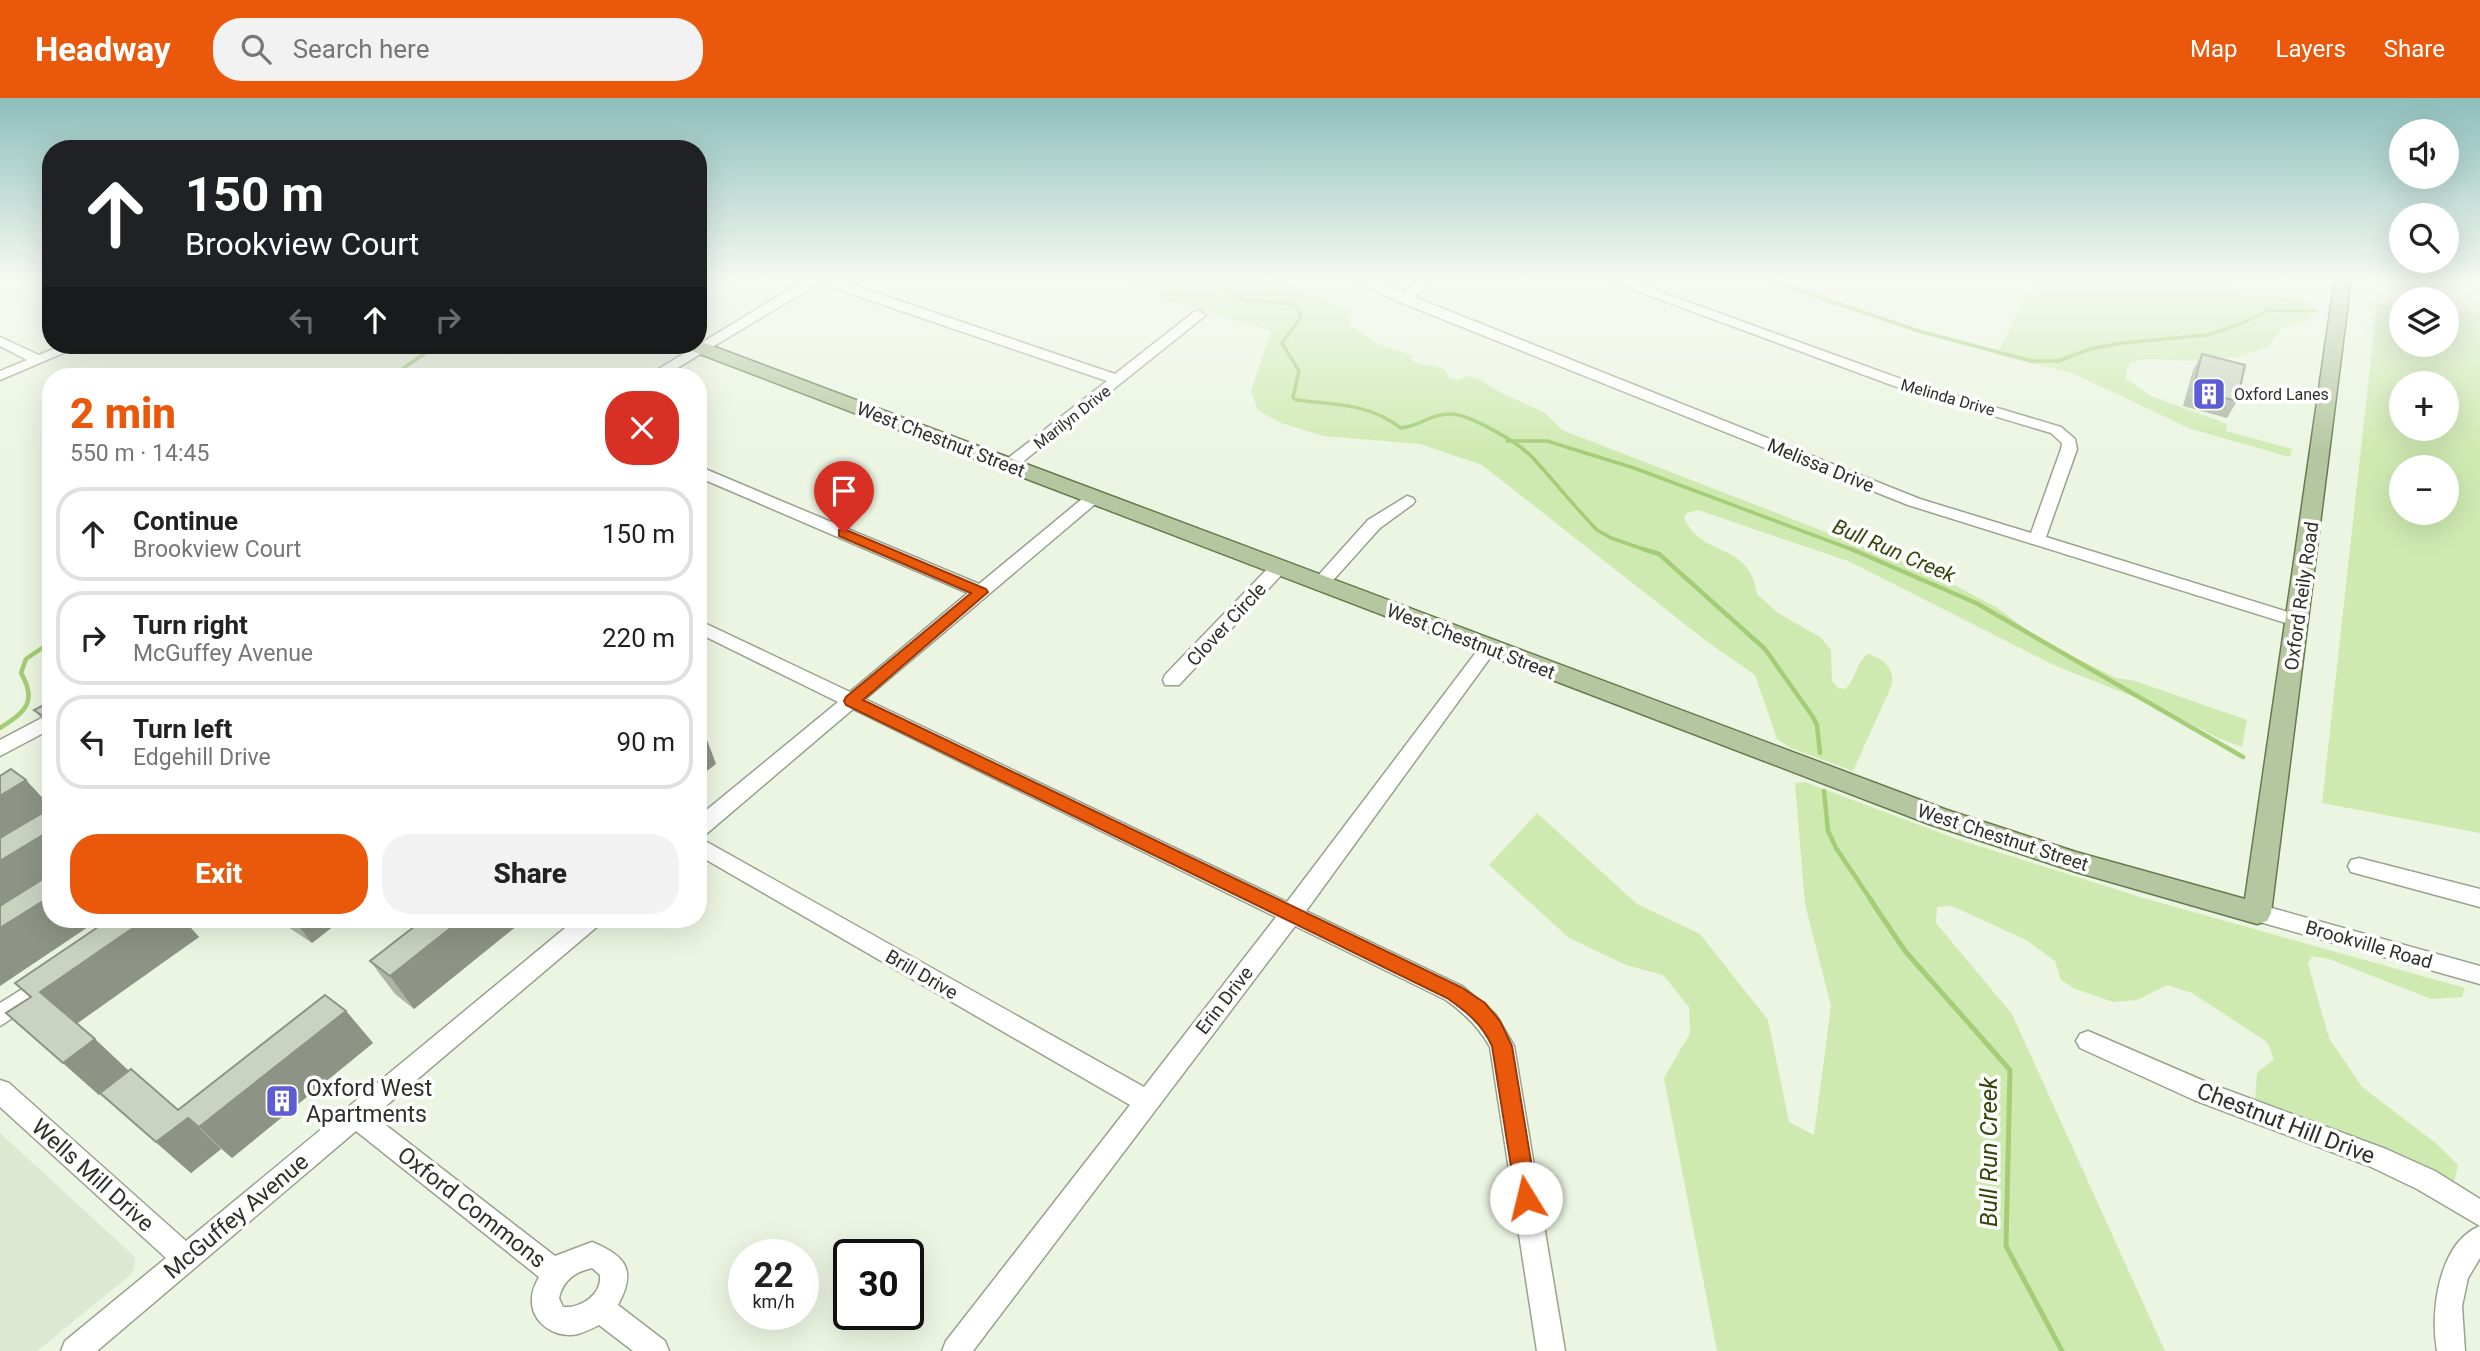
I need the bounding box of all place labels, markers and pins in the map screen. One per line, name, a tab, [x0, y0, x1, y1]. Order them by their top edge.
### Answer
building icon: Oxford Lanes	[2190, 375, 2228, 413]
place label: Oxford Lanes	[2234, 385, 2329, 404]
pin	[814, 461, 874, 533]
place label: Oxford West Apartments	[306, 1075, 432, 1128]
building icon: Oxford West Apartments	[263, 1082, 301, 1120]

